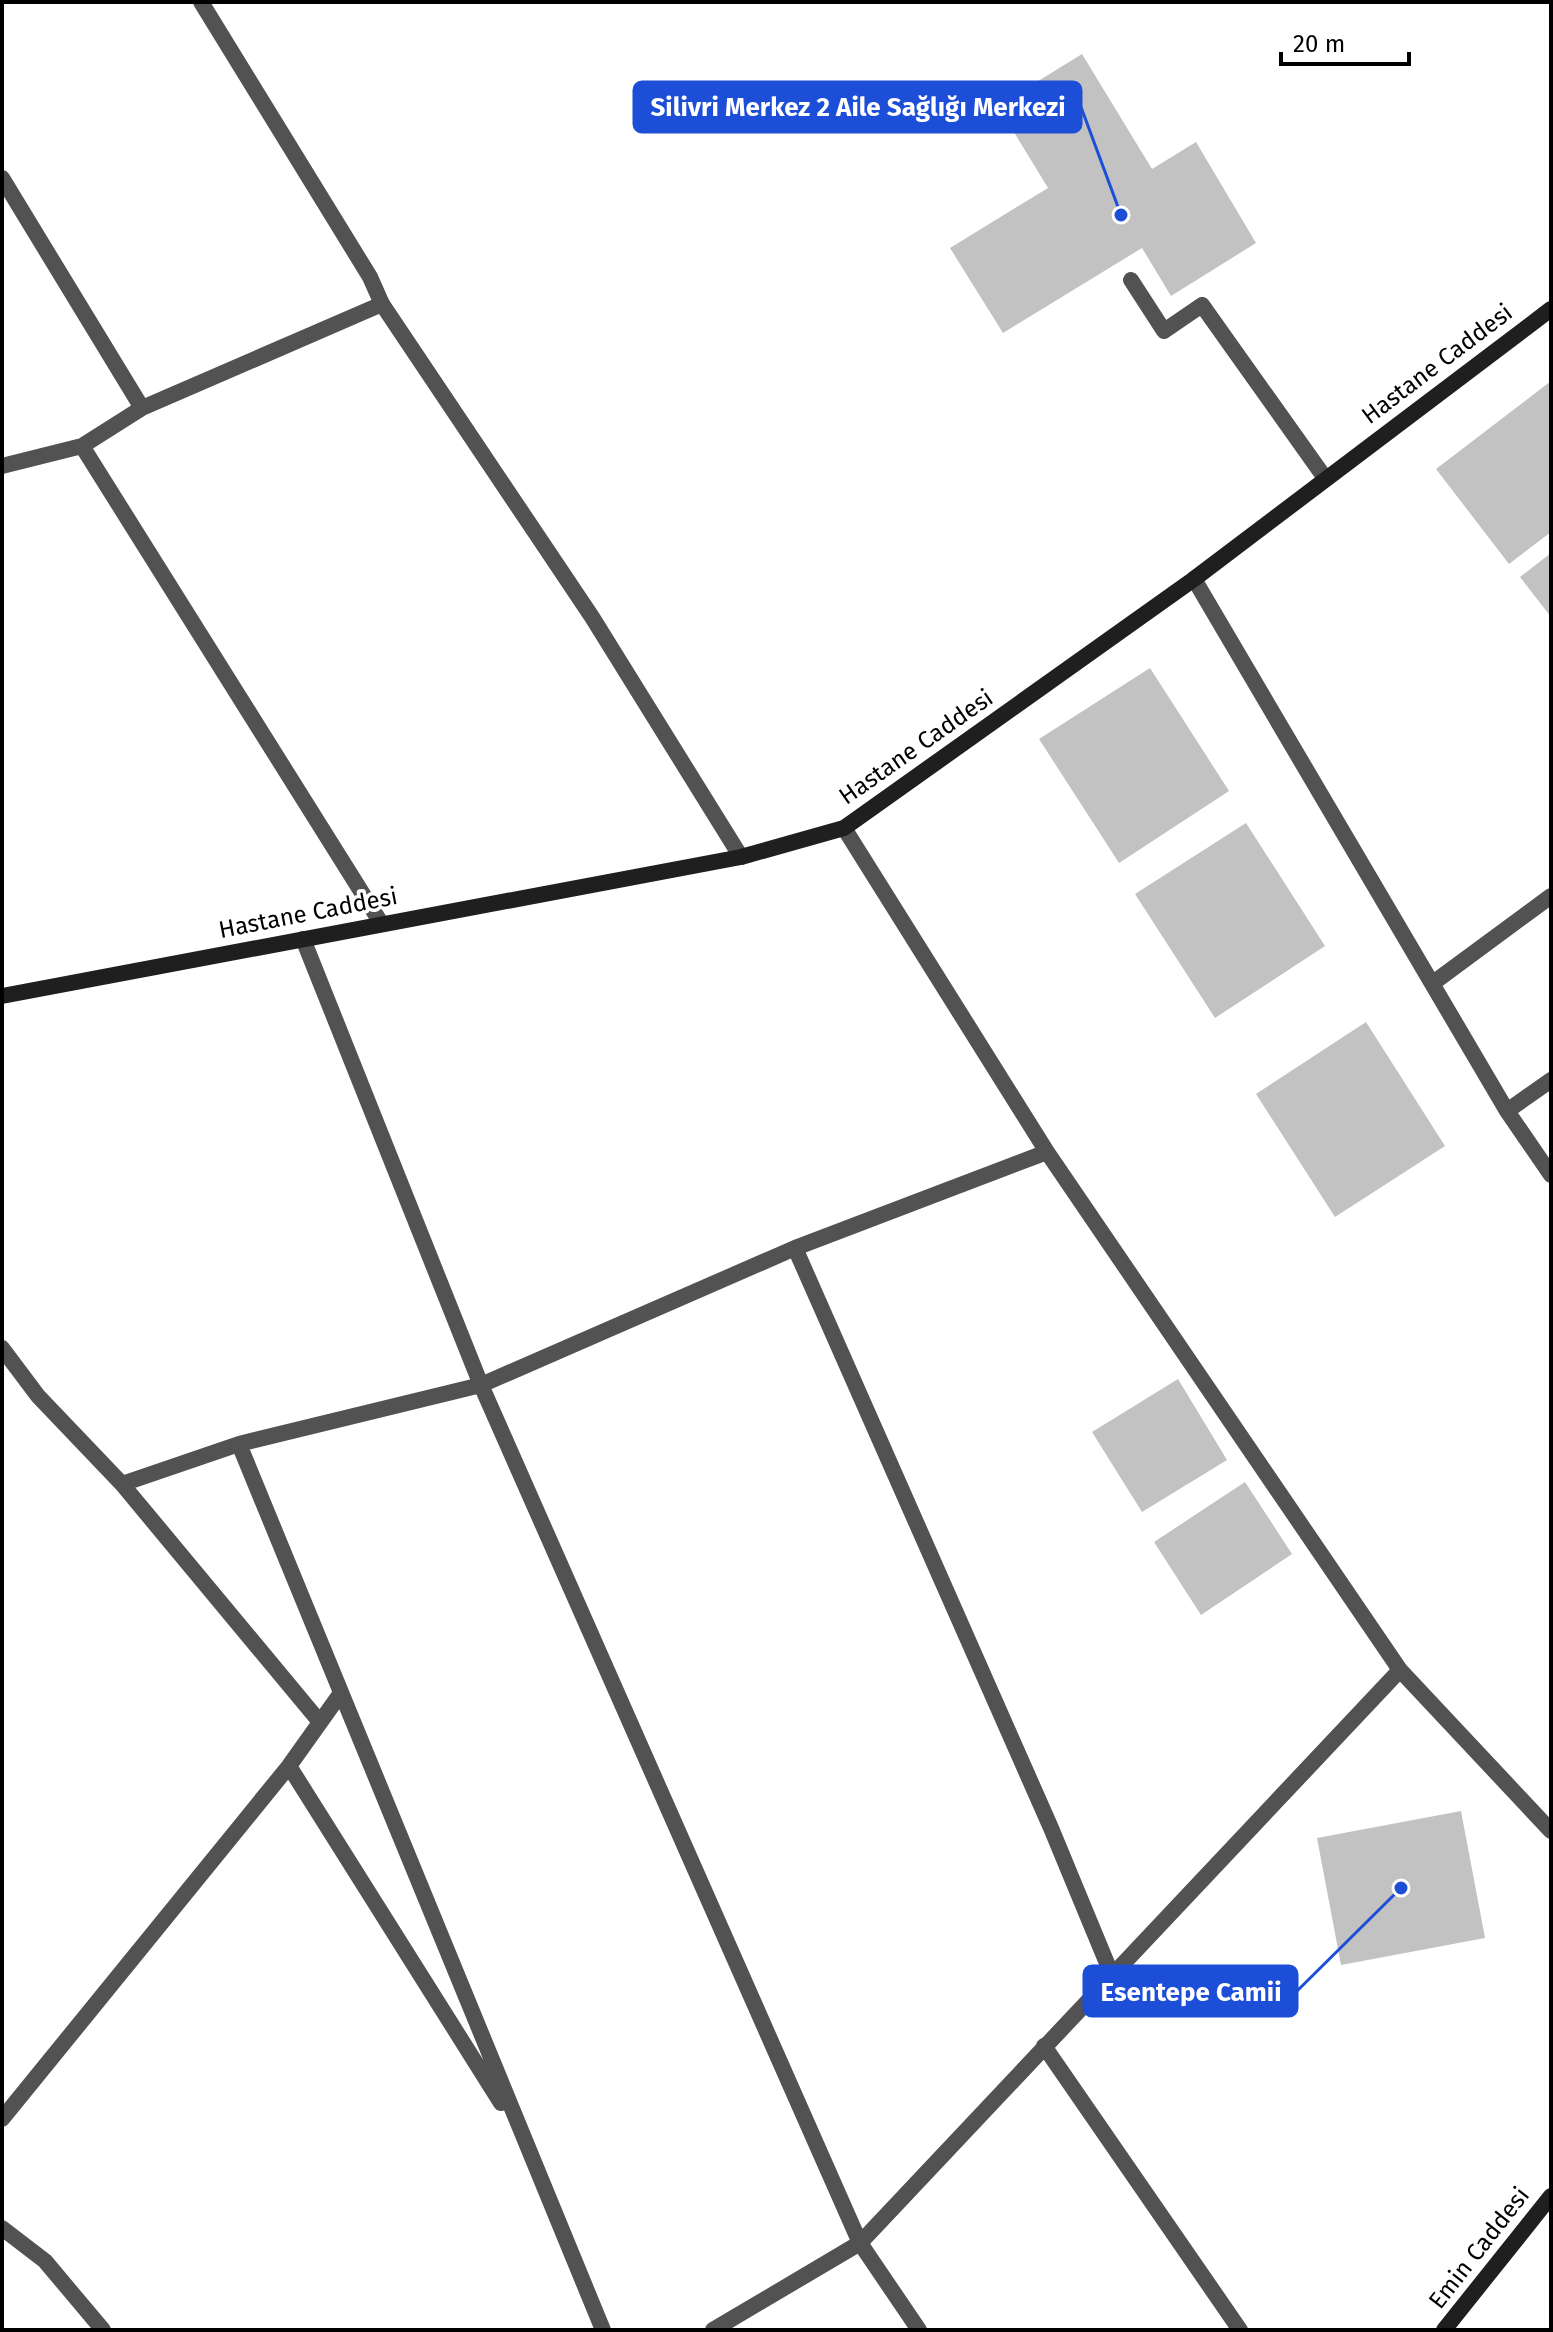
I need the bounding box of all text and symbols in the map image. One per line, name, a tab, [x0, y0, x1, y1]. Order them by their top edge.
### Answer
scale bar	[1281, 16, 1409, 66]
text: 20 m	[1293, 30, 1345, 58]
callout: Silivri Merkez 2 Aile Sağlığı Merkezi	[634, 82, 1081, 132]
text: Silivri Merkez 2 Aile Sağlığı Merkezi	[650, 92, 1066, 123]
street label: Hastane Caddesi	[1356, 298, 1518, 430]
street label: Hastane Caddesi	[834, 684, 998, 810]
street label: Hastane Caddesi	[216, 882, 400, 944]
callout: Esentepe Camii	[1084, 1966, 1297, 2016]
text: Esentepe Camii	[1101, 1977, 1282, 2008]
street label: Emin Caddesi	[1423, 2182, 1535, 2314]

